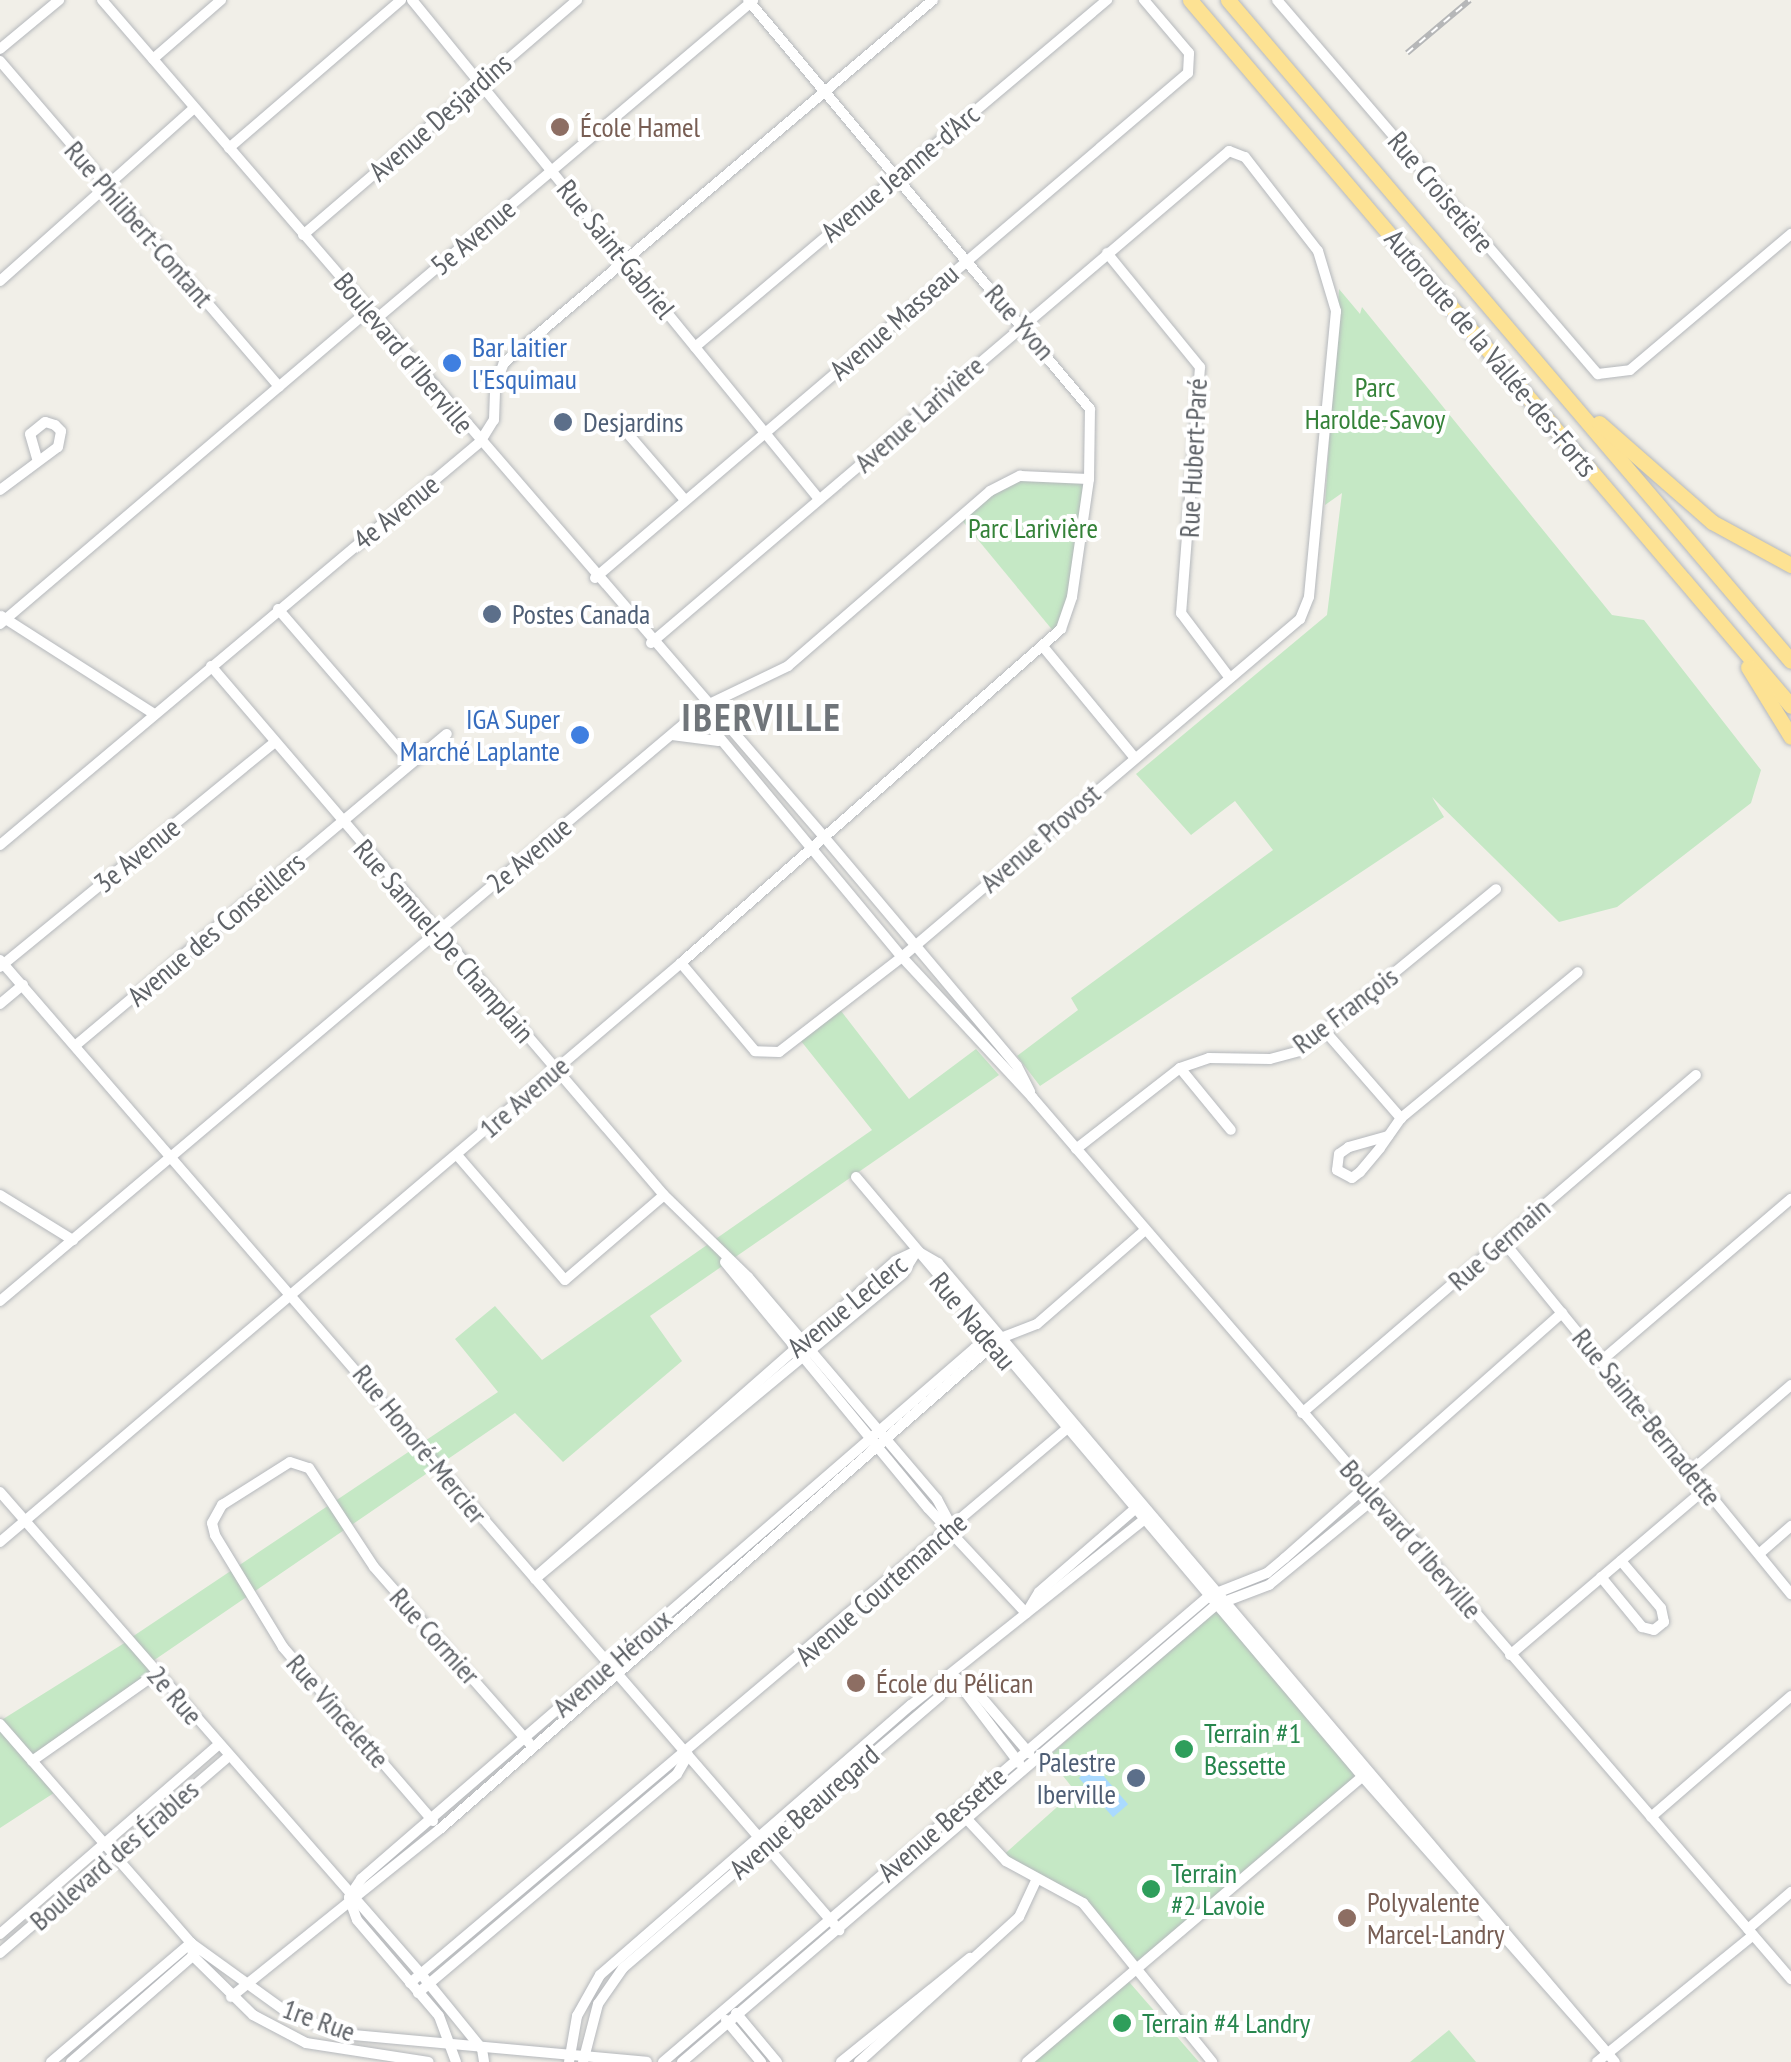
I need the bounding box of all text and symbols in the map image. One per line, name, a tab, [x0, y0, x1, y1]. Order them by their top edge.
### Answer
street label: Avenue Desjardins	[362, 46, 518, 188]
street label: Avenue Jeanne-d'Arc	[814, 97, 986, 249]
place label: École Hamel	[580, 110, 700, 144]
marker: École Hamel	[549, 116, 571, 138]
street label: Rue Croisetière	[1381, 125, 1501, 259]
street label: Rue Philibert-Contant	[58, 134, 220, 314]
street label: Rue Saint-Gabriel	[550, 173, 682, 325]
street label: 5e Avenue	[424, 192, 522, 282]
street label: Autoroute de la Vallée-des-Forts	[1378, 222, 1604, 484]
street label: Avenue Masseau	[823, 257, 965, 387]
street label: Boulevard d'Iberville	[327, 266, 481, 440]
street label: Rue Yvon	[978, 277, 1062, 367]
place label: Bar laitier l'Esquimau	[472, 330, 577, 396]
street label: Avenue Larivière	[847, 349, 991, 479]
marker: Bar laitier l'Esquimau	[441, 352, 463, 374]
park label: Parc Harolde-Savoy	[1305, 370, 1445, 436]
street label: Rue Hubert-Paré	[1172, 377, 1214, 539]
place label: Desjardins	[583, 405, 684, 439]
marker: Desjardins	[552, 411, 574, 433]
street label: 4e Avenue	[346, 467, 446, 557]
park label: Parc Larivière	[968, 511, 1098, 545]
place label: Postes Canada	[512, 597, 650, 631]
marker: Postes Canada	[481, 603, 503, 625]
district label: IBERVILLE	[682, 694, 842, 740]
place label: IGA Super Marché Laplante	[400, 702, 560, 768]
marker: IGA Super Marché Laplante	[569, 724, 591, 746]
street label: Avenue Provost	[973, 777, 1107, 899]
street label: 3e Avenue	[87, 810, 187, 900]
street label: 2e Avenue	[480, 810, 578, 900]
street label: Rue Samuel-De Champlain	[347, 833, 541, 1049]
street label: Avenue des Conseillers	[121, 845, 311, 1013]
street label: Rue François	[1286, 960, 1404, 1060]
street label: 1re Avenue	[472, 1049, 576, 1145]
street label: Rue Germain	[1441, 1191, 1557, 1297]
street label: Avenue Leclerc	[780, 1248, 914, 1364]
street label: Rue Nadeau	[923, 1266, 1023, 1376]
street label: Rue Sainte-Bernadette	[1565, 1322, 1729, 1512]
street label: Rue Honoré-Mercier	[346, 1358, 494, 1530]
street label: Boulevard d'Iberville	[1333, 1453, 1489, 1625]
street label: Avenue Courtemanche	[788, 1505, 974, 1673]
street label: Rue Cormier	[383, 1581, 487, 1691]
street label: Avenue Héroux	[546, 1602, 678, 1724]
street label: Rue Vincelette	[279, 1647, 397, 1775]
street label: 2e Rue	[140, 1659, 210, 1731]
place label: École du Pélican	[876, 1666, 1033, 1700]
marker: École du Pélican	[845, 1672, 867, 1694]
place label: Terrain #1 Bessette	[1204, 1716, 1301, 1782]
street label: Avenue Beauregard	[722, 1738, 886, 1886]
marker: Terrain #1 Bessette	[1173, 1738, 1195, 1760]
place label: Palestre Iberville	[1037, 1745, 1116, 1811]
street label: Avenue Bessette	[871, 1759, 1013, 1889]
marker: Palestre Iberville	[1125, 1767, 1147, 1789]
street label: Boulevard des Érables	[23, 1773, 205, 1937]
place label: Terrain #2 Lavoie	[1171, 1856, 1265, 1922]
marker: Terrain #2 Lavoie	[1140, 1878, 1162, 1900]
place label: Polyvalente Marcel-Landry	[1367, 1885, 1504, 1951]
marker: Polyvalente Marcel-Landry	[1336, 1907, 1358, 1929]
street label: 1re Rue	[278, 1991, 360, 2049]
place label: Terrain #4 Landry	[1142, 2006, 1310, 2040]
marker: Terrain #4 Landry	[1111, 2012, 1133, 2034]

